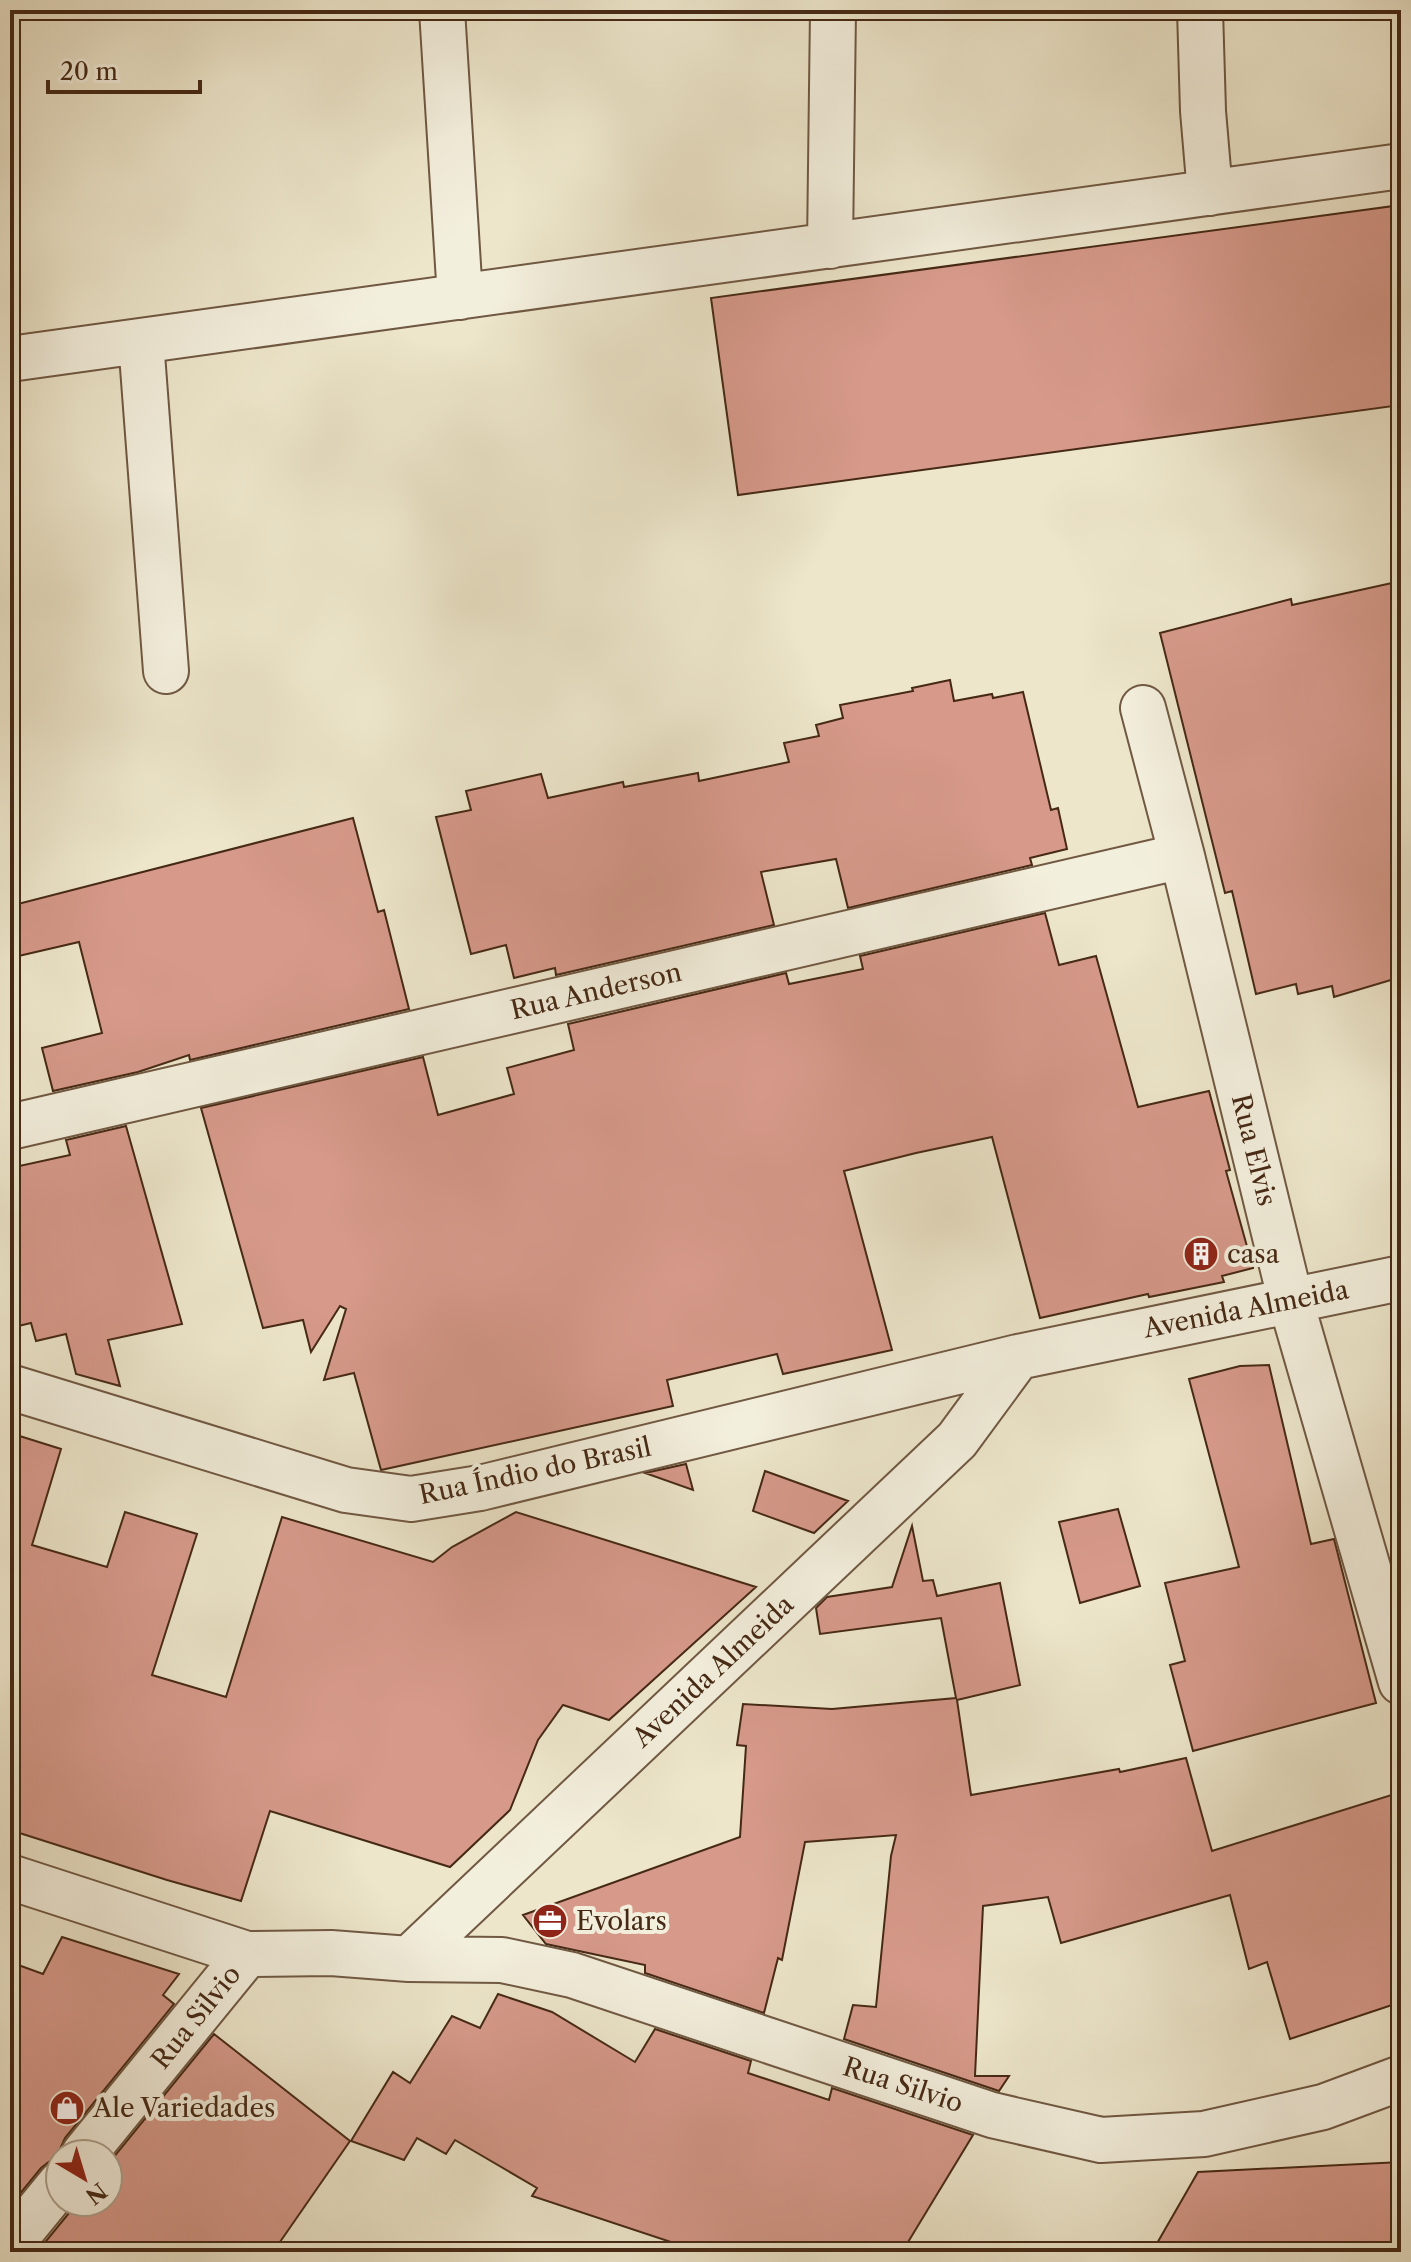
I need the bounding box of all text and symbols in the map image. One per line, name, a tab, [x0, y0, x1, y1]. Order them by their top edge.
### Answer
scale bar	[48, 44, 200, 94]
text: 20 m	[60, 57, 118, 86]
street label: Rua Anderson	[507, 956, 685, 1026]
street label: Rua Elvis	[1225, 1091, 1283, 1209]
building icon: casa	[1182, 1235, 1220, 1273]
place label: casa	[1227, 1238, 1280, 1270]
street label: Avenida Almeida	[1140, 1273, 1351, 1345]
street label: Rua Índio do Brasil	[416, 1431, 654, 1511]
street label: Avenida Almeida	[625, 1588, 800, 1754]
office icon: Evolars	[531, 1902, 569, 1940]
place label: Evolars	[576, 1905, 667, 1937]
street label: Rua Silvio	[144, 1959, 248, 2075]
street label: Rua Silvio	[839, 2051, 967, 2119]
shop icon: Ale Variedades	[48, 2089, 86, 2127]
place label: Ale Variedades	[92, 2092, 275, 2124]
north arrow	[44, 2138, 124, 2218]
text: N	[80, 2177, 112, 2210]

